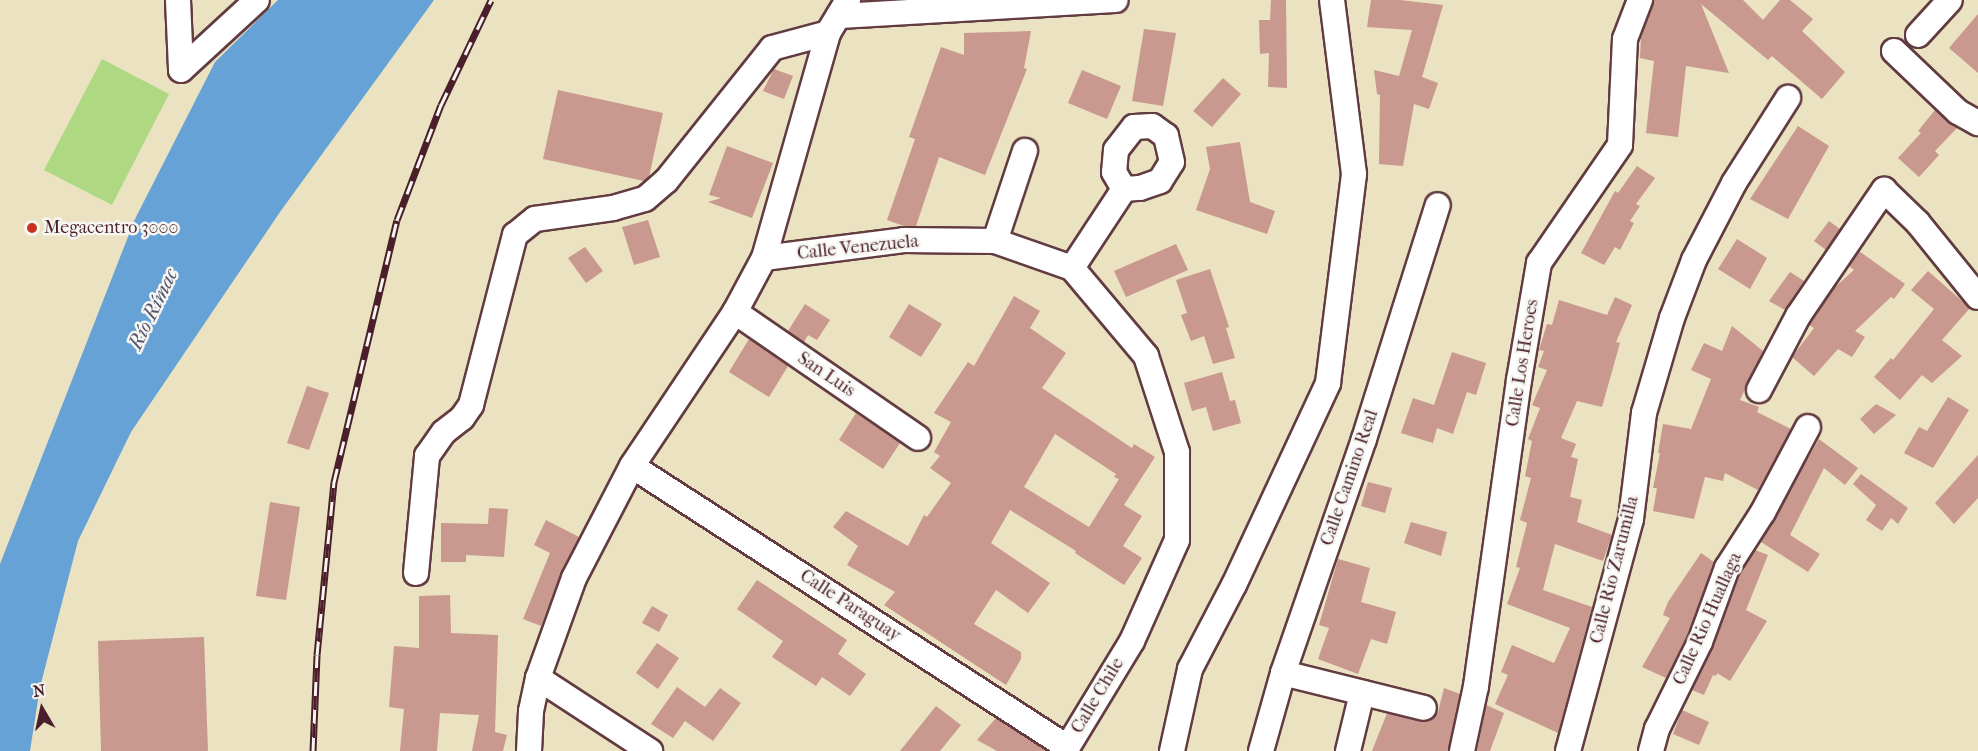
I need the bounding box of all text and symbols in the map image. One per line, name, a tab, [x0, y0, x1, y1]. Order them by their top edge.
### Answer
place label: Megacentro 3000	[44, 217, 178, 239]
marker: Megacentro 3000	[25, 221, 39, 235]
street label: Calle Venezuela	[796, 231, 920, 265]
water label: Río Rímac	[123, 265, 183, 353]
street label: Calle Los Heroes	[1502, 298, 1544, 428]
street label: San Luis	[793, 348, 859, 402]
street label: Calle Camino Real	[1317, 407, 1383, 549]
street label: Calle Rio Zarumilla	[1586, 494, 1644, 646]
street label: Calle Rio Huallaga	[1669, 549, 1747, 689]
street label: Calle Paraguay	[796, 565, 904, 647]
street label: Calle Chile	[1067, 654, 1129, 738]
north arrow	[12, 679, 72, 739]
text: N	[32, 680, 47, 701]

